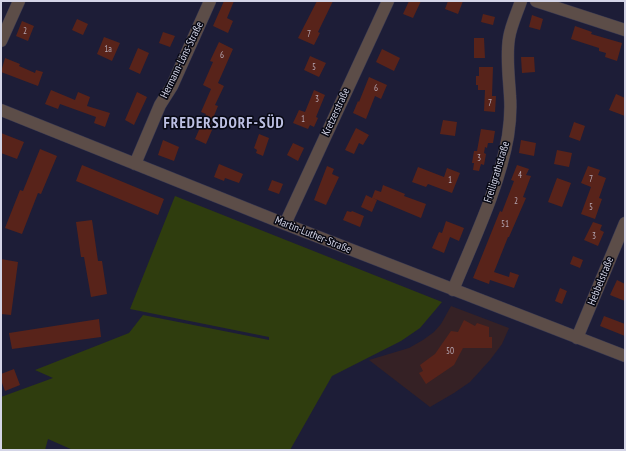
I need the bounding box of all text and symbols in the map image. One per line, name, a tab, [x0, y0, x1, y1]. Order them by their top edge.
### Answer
street label: Hermann-Löns-Straße	[158, 20, 206, 100]
house number: 2	[23, 26, 27, 36]
house number: 7	[307, 29, 311, 39]
house number: 1a	[104, 44, 112, 54]
house number: 6	[220, 50, 224, 60]
house number: 5	[312, 62, 316, 72]
house number: 6	[374, 83, 378, 93]
street label: Kretzerstraße	[319, 86, 353, 138]
house number: 3	[315, 94, 319, 104]
house number: 7	[488, 98, 492, 108]
house number: 1	[301, 114, 305, 124]
district label: FREDERSDORF-SÜD	[164, 115, 284, 133]
street label: Freiligrathstraße	[481, 140, 513, 204]
house number: 3	[477, 153, 481, 163]
house number: 4	[518, 170, 522, 180]
house number: 7	[589, 174, 593, 184]
house number: 1	[448, 175, 452, 185]
house number: 2	[514, 196, 518, 206]
house number: 5	[589, 202, 593, 212]
street label: Martin-Luther-Straße	[273, 214, 353, 256]
house number: 51	[501, 219, 509, 229]
house number: 3	[592, 231, 596, 241]
street label: Hebbelstraße	[585, 255, 617, 307]
house number: 50	[446, 346, 454, 356]

